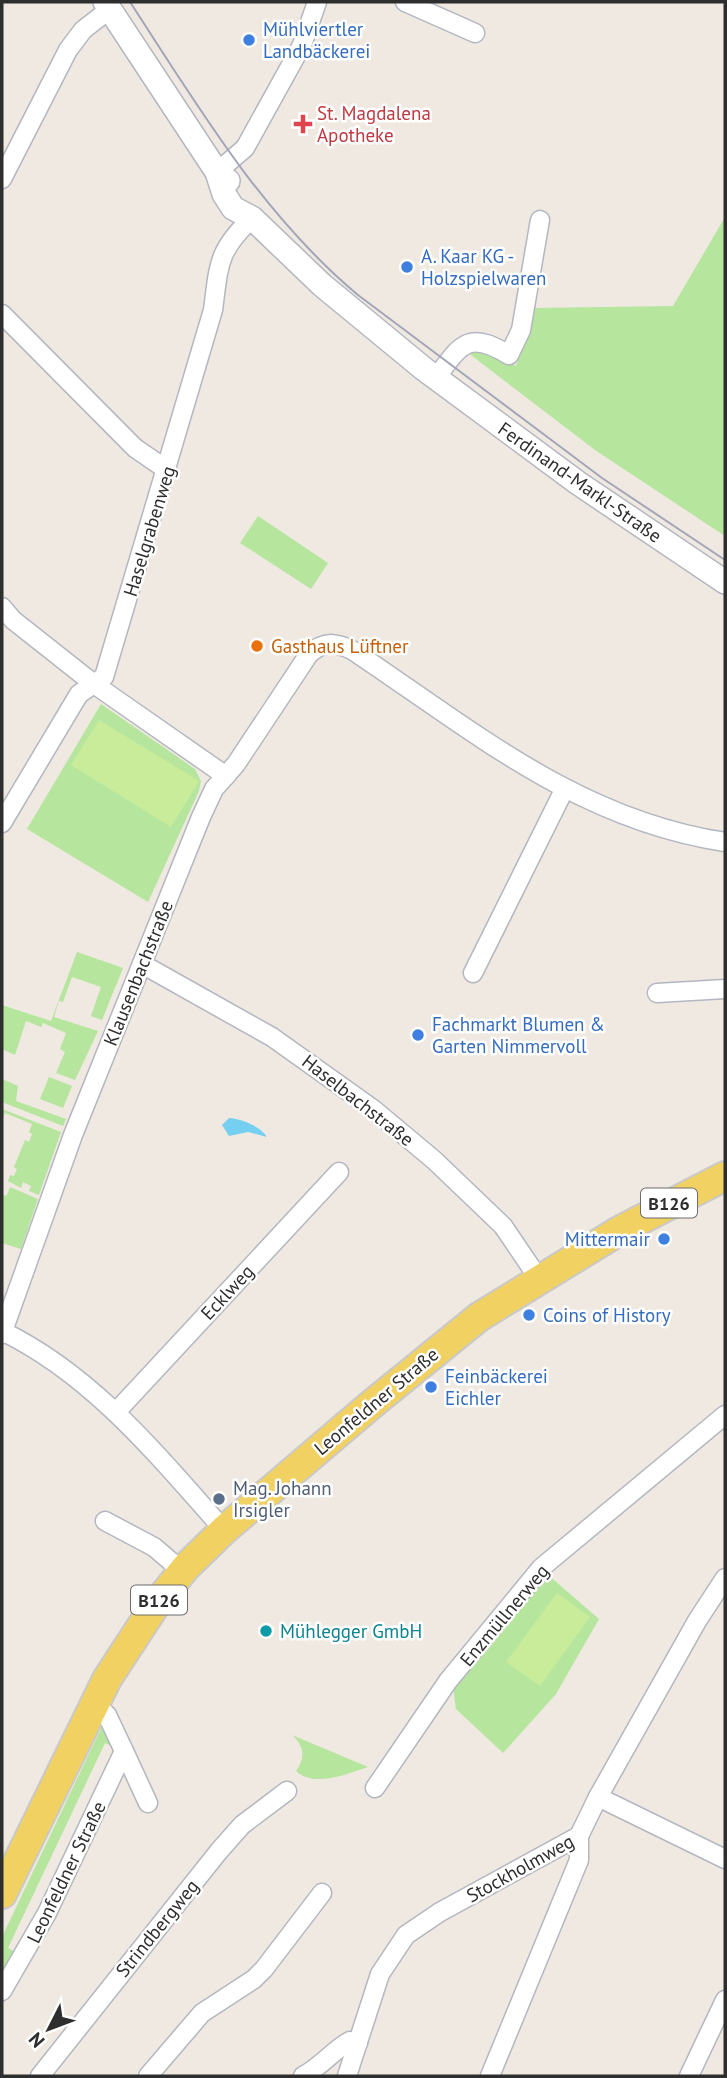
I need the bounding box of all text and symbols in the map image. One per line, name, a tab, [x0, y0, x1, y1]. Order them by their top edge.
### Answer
place label: Mühlviertler Landbäckerei	[263, 17, 370, 63]
marker: Mühlviertler Landbäckerei	[241, 32, 257, 48]
place label: St. Magdalena Apotheke	[317, 101, 431, 147]
marker: St. Magdalena Apotheke	[295, 116, 311, 132]
place label: A. Kaar KG - Holzspielwaren	[421, 244, 546, 290]
marker: A. Kaar KG - Holzspielwaren	[399, 259, 415, 275]
street label: Ferdinand-Markl-Straße	[494, 416, 666, 548]
street label: Haselgrabenweg	[118, 463, 180, 599]
place label: Gasthaus Lüftner	[271, 634, 409, 658]
marker: Gasthaus Lüftner	[249, 638, 265, 654]
street label: Klausenbachstraße	[98, 897, 178, 1049]
place label: Fachmarkt Blumen & Garten Nimmervoll	[432, 1012, 605, 1058]
marker: Fachmarkt Blumen & Garten Nimmervoll	[410, 1027, 426, 1043]
street label: Haselbachstraße	[297, 1049, 419, 1151]
road number: B126	[641, 1188, 697, 1218]
place label: Mittermair	[565, 1227, 651, 1251]
marker: Mittermair	[656, 1231, 672, 1247]
street label: Ecklweg	[195, 1259, 259, 1325]
place label: Coins of History	[543, 1303, 671, 1327]
marker: Coins of History	[521, 1307, 537, 1323]
street label: Leonfeldner Straße	[309, 1342, 443, 1460]
place label: Feinbäckerei Eichler	[445, 1364, 548, 1410]
marker: Feinbäckerei Eichler	[423, 1379, 439, 1395]
place label: Mag. Johann Irsigler	[233, 1476, 332, 1522]
marker: Mag. Johann Irsigler	[211, 1491, 227, 1507]
street label: Enzmüllnerweg	[454, 1559, 554, 1671]
road number: B126	[131, 1586, 187, 1615]
place label: Mühlegger GmbH	[280, 1619, 422, 1643]
marker: Mühlegger GmbH	[258, 1623, 274, 1639]
street label: Leonfeldner Straße	[21, 1797, 111, 1947]
street label: Stockholmweg	[462, 1829, 578, 1907]
street label: Strindbergweg	[110, 1874, 204, 1982]
north arrow	[14, 1994, 84, 2064]
text: N	[23, 2028, 49, 2053]

